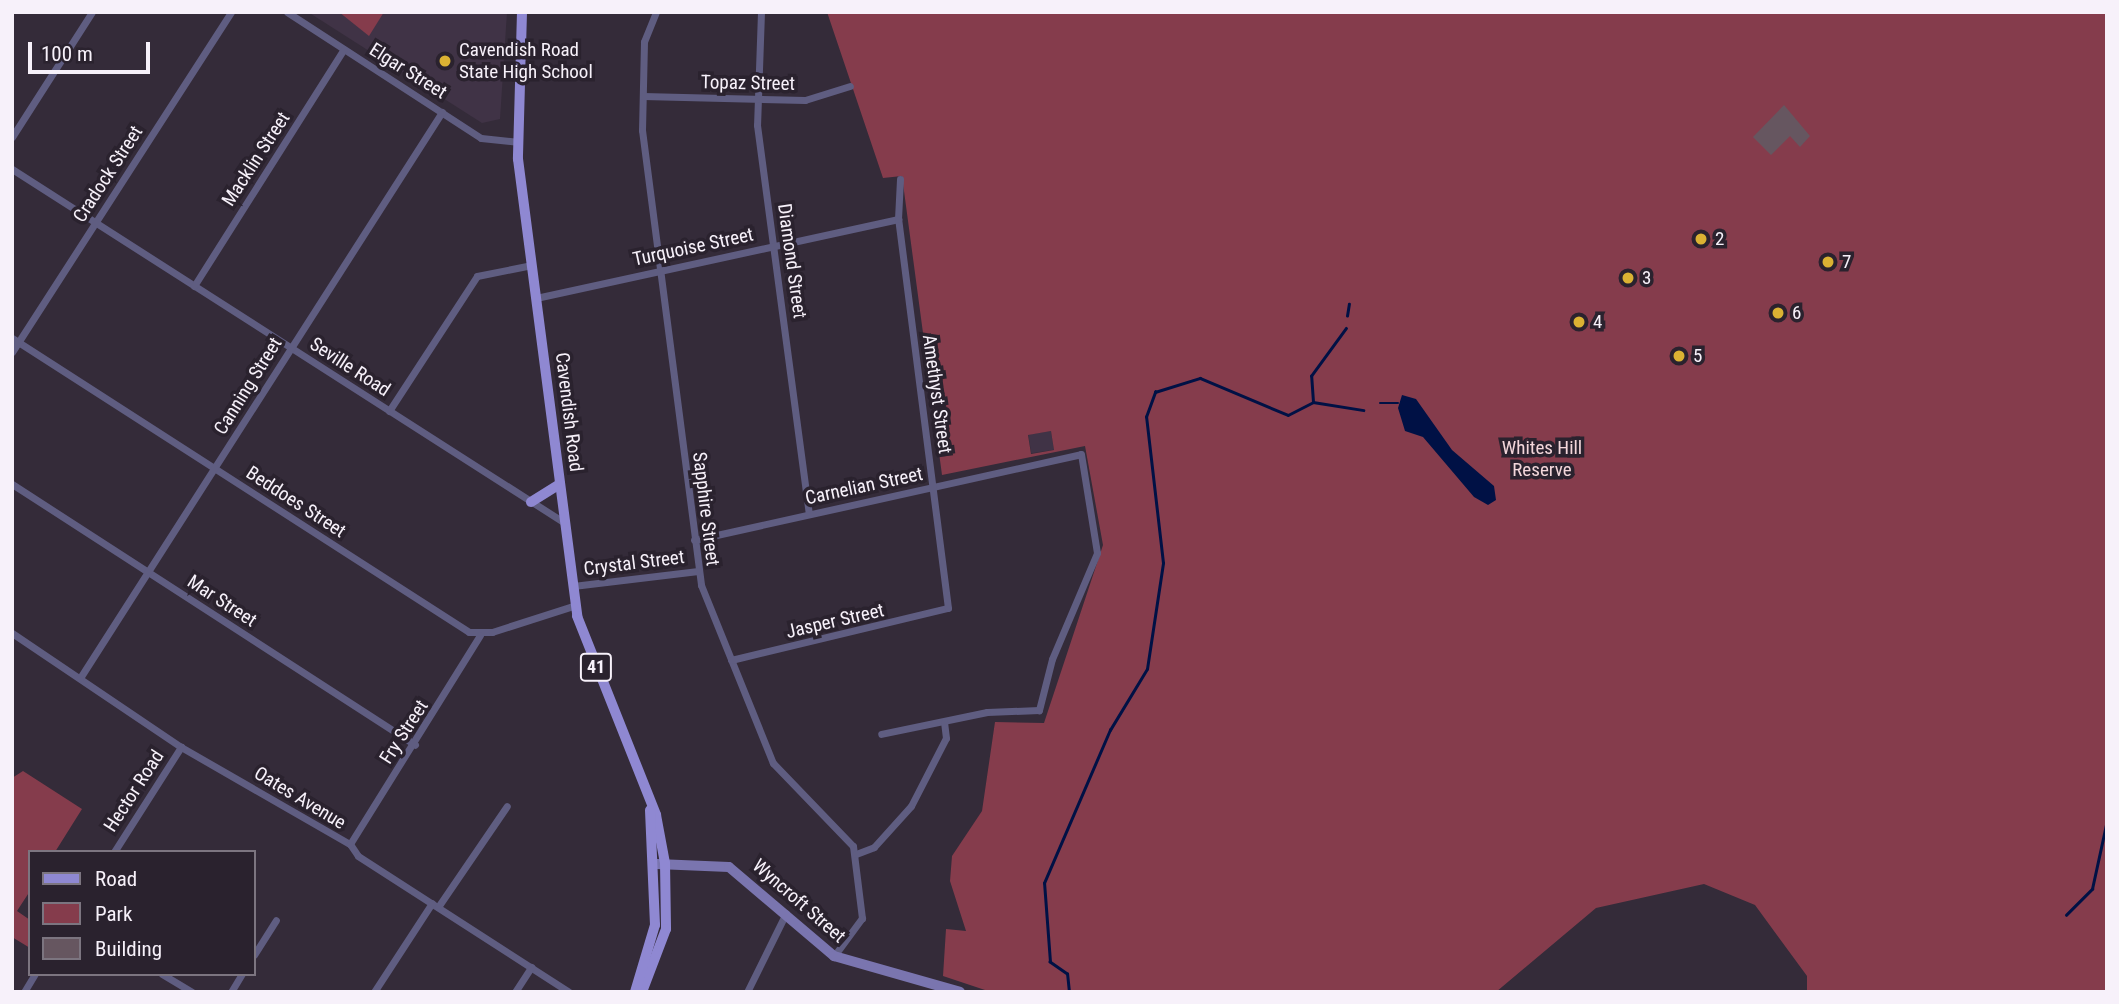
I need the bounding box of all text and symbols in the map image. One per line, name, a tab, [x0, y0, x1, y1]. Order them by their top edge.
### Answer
scale bar	[32, 28, 154, 72]
street label: Elgar Street	[365, 38, 451, 104]
place label: Cavendish Road State High School	[459, 39, 593, 83]
text: 100 m	[41, 42, 93, 66]
marker: Cavendish Road State High School	[437, 53, 453, 69]
street label: Topaz Street	[701, 71, 795, 95]
street label: Macklin Street	[217, 108, 295, 210]
street label: Cradock Street	[68, 121, 148, 227]
street label: Diamond Street	[773, 202, 811, 320]
street label: Turquoise Street	[631, 223, 755, 271]
place label: 2	[1715, 228, 1724, 250]
marker: 2	[1693, 231, 1709, 247]
place label: 7	[1842, 251, 1851, 273]
marker: 7	[1820, 254, 1836, 270]
place label: 3	[1642, 267, 1651, 289]
marker: 3	[1620, 270, 1636, 286]
place label: 6	[1792, 302, 1801, 324]
marker: 6	[1770, 305, 1786, 321]
place label: 4	[1593, 311, 1602, 333]
marker: 4	[1571, 314, 1587, 330]
street label: Canning Street	[209, 333, 287, 439]
street label: Seville Road	[306, 333, 394, 401]
street label: Amethyst Street	[917, 333, 957, 455]
place label: 5	[1693, 345, 1702, 367]
marker: 5	[1671, 348, 1687, 364]
street label: Cavendish Road	[550, 351, 588, 473]
park label: Whites Hill Reserve	[1502, 437, 1582, 481]
street label: Sapphire Street	[688, 451, 724, 567]
street label: Beddoes Street	[242, 461, 350, 543]
street label: Carnelian Street	[803, 462, 925, 510]
street label: Crystal Street	[582, 546, 686, 580]
street label: Mar Street	[183, 570, 261, 632]
street label: Jasper Street	[784, 599, 886, 643]
road number: 41	[578, 652, 614, 682]
street label: Fry Street	[375, 696, 433, 768]
street label: Hector Road	[99, 746, 169, 836]
street label: Oates Avenue	[250, 762, 350, 834]
legend	[28, 850, 256, 976]
street label: Wyncroft Street	[748, 854, 850, 948]
text: Road	[95, 867, 137, 891]
text: Park	[95, 902, 132, 926]
text: Building	[95, 937, 162, 961]

